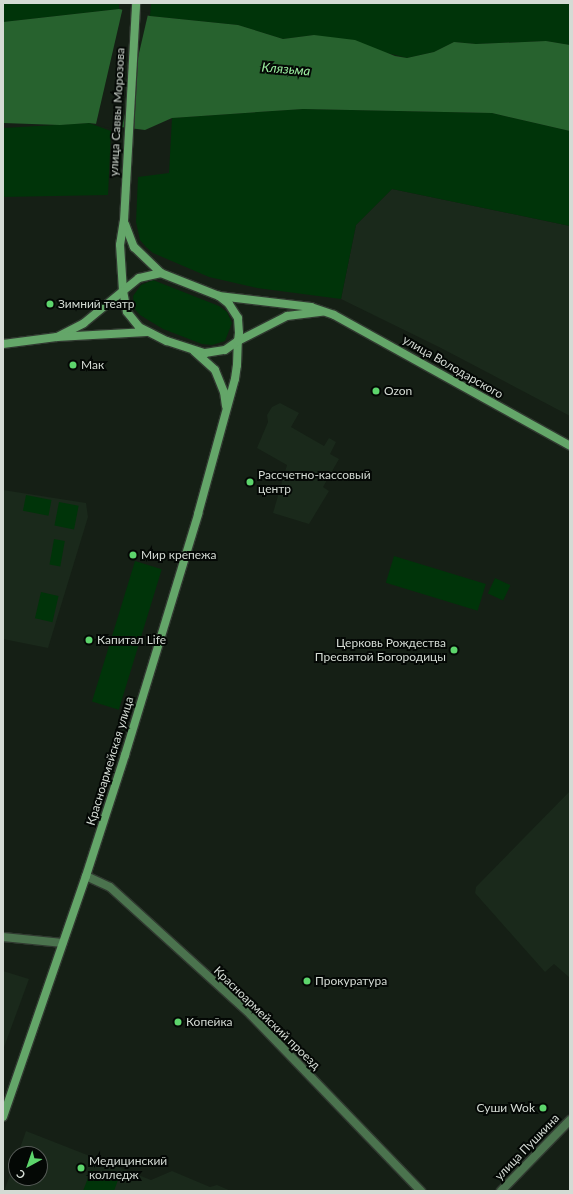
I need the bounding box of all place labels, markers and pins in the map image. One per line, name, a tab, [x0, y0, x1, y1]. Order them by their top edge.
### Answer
place label: Зимний театр	[58, 297, 135, 311]
marker: Зимний театр	[45, 299, 55, 309]
place label: Мак	[81, 358, 104, 372]
marker: Мак	[68, 360, 78, 370]
place label: Ozon	[384, 384, 412, 398]
marker: Ozon	[371, 386, 381, 396]
place label: Рассчетно-кассовый центр	[258, 468, 371, 496]
marker: Рассчетно-кассовый центр	[245, 477, 255, 487]
place label: Мир крепежа	[141, 548, 216, 562]
marker: Мир крепежа	[128, 550, 138, 560]
place label: Капитал Life	[97, 633, 166, 647]
marker: Капитал Life	[84, 635, 94, 645]
place label: Церковь Рождества Пресвятой Богородицы	[315, 636, 446, 664]
marker: Церковь Рождества Пресвятой Богородицы	[449, 645, 459, 655]
place label: Прокуратура	[315, 974, 387, 988]
marker: Прокуратура	[302, 976, 312, 986]
place label: Копейка	[186, 1015, 233, 1029]
marker: Копейка	[173, 1017, 183, 1027]
place label: Суши Wok	[477, 1101, 535, 1115]
marker: Суши Wok	[538, 1103, 548, 1113]
place label: Медицинский колледж	[89, 1154, 167, 1182]
marker: Медицинский колледж	[76, 1163, 86, 1173]

